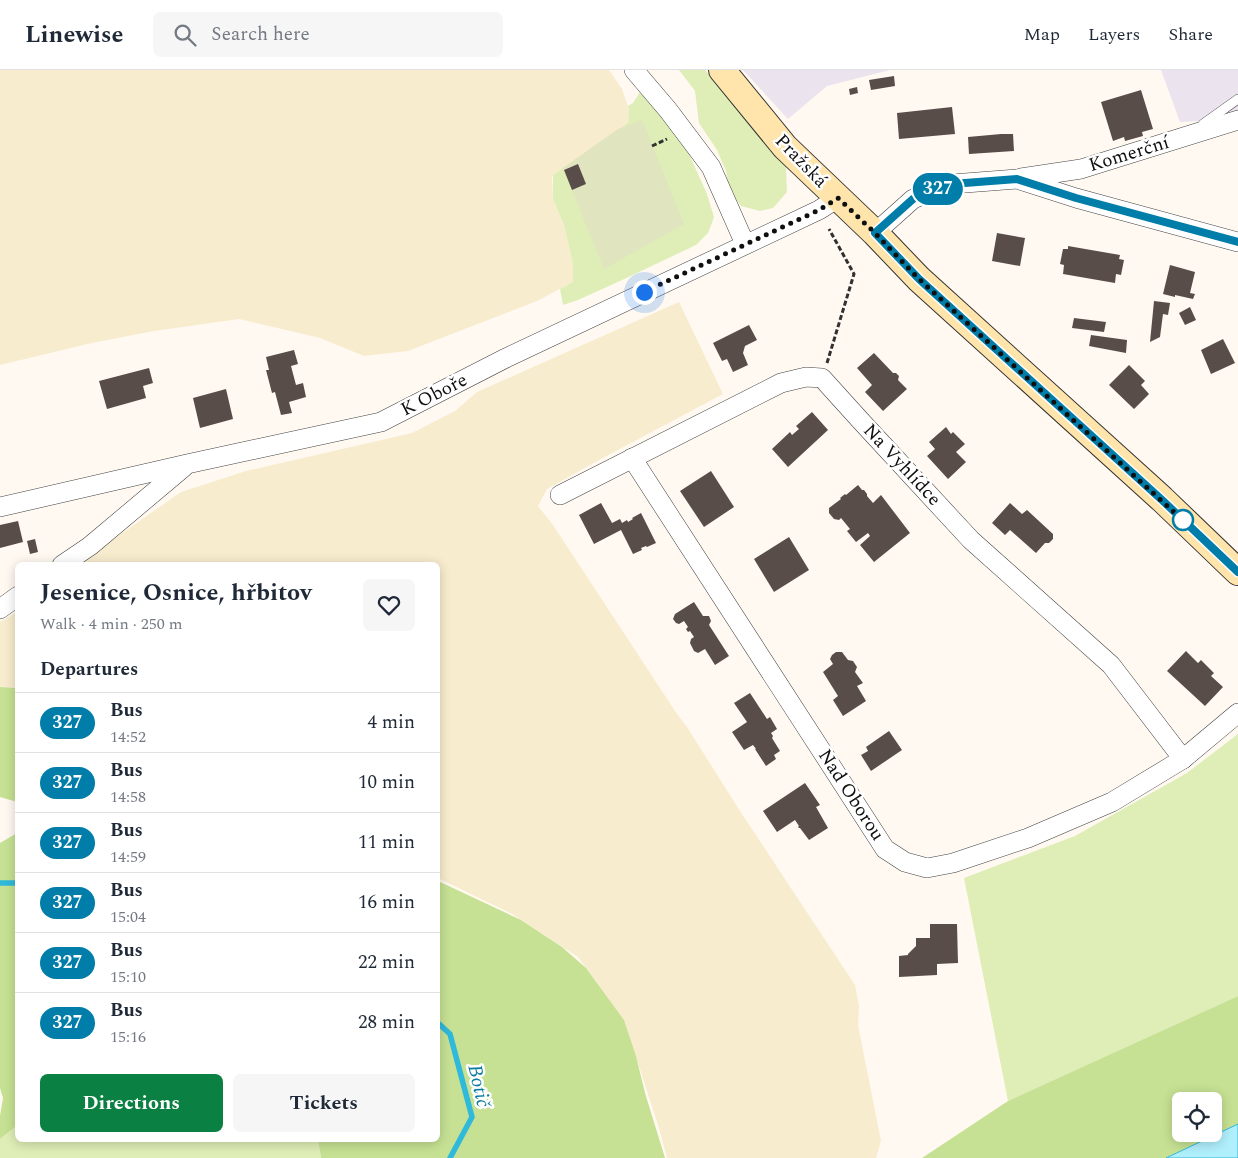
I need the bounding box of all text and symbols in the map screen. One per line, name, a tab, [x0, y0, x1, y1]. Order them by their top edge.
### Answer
search box	[153, 12, 503, 57]
text: Linewise	[25, 17, 123, 53]
text: Search here	[211, 20, 310, 49]
icon: search	[171, 21, 199, 49]
text: Map	[1024, 21, 1060, 48]
text: Layers	[1088, 21, 1140, 48]
text: Share	[1168, 21, 1213, 48]
street label: Pražská	[768, 127, 835, 195]
street label: Komerční	[1085, 128, 1174, 180]
line badge: 327	[909, 173, 967, 205]
text: 327	[923, 175, 953, 202]
your location	[632, 280, 657, 305]
street label: K Oboře	[396, 366, 472, 424]
street label: Na Vyhlídce	[856, 417, 948, 513]
unlabelled marker	[1172, 509, 1194, 531]
text: Jesenice, Osnice, hřbitov	[40, 575, 312, 611]
button: heart	[363, 579, 415, 631]
text: Walk · 4 min · 250 m	[40, 612, 183, 636]
text: Departures	[40, 655, 138, 684]
text: Bus	[110, 696, 143, 725]
text: 4 min	[367, 708, 415, 737]
text: 327	[52, 709, 83, 736]
text: 14:52	[110, 725, 146, 749]
street label: Nad Oborou	[810, 743, 892, 847]
text: Bus	[110, 756, 143, 785]
text: 10 min	[358, 768, 415, 797]
text: 327	[52, 769, 83, 796]
text: 14:58	[110, 785, 146, 809]
text: Bus	[110, 816, 143, 845]
text: 11 min	[358, 828, 415, 857]
text: 327	[52, 829, 83, 856]
text: 14:59	[110, 845, 146, 869]
text: Bus	[110, 876, 143, 905]
text: 16 min	[358, 888, 415, 917]
text: 327	[52, 889, 83, 916]
text: 15:04	[110, 905, 146, 929]
text: Bus	[110, 936, 143, 965]
text: 22 min	[358, 948, 415, 977]
text: 327	[52, 949, 83, 976]
text: 15:10	[110, 965, 146, 989]
text: Bus	[110, 996, 143, 1025]
text: 28 min	[358, 1008, 415, 1037]
text: 327	[52, 1009, 83, 1036]
text: 15:16	[110, 1025, 146, 1049]
water label: Botič	[460, 1062, 499, 1112]
button: Directions	[40, 1074, 223, 1132]
button: Tickets	[233, 1074, 415, 1132]
map controls	[1172, 1092, 1222, 1142]
button: locate	[1172, 1092, 1222, 1142]

